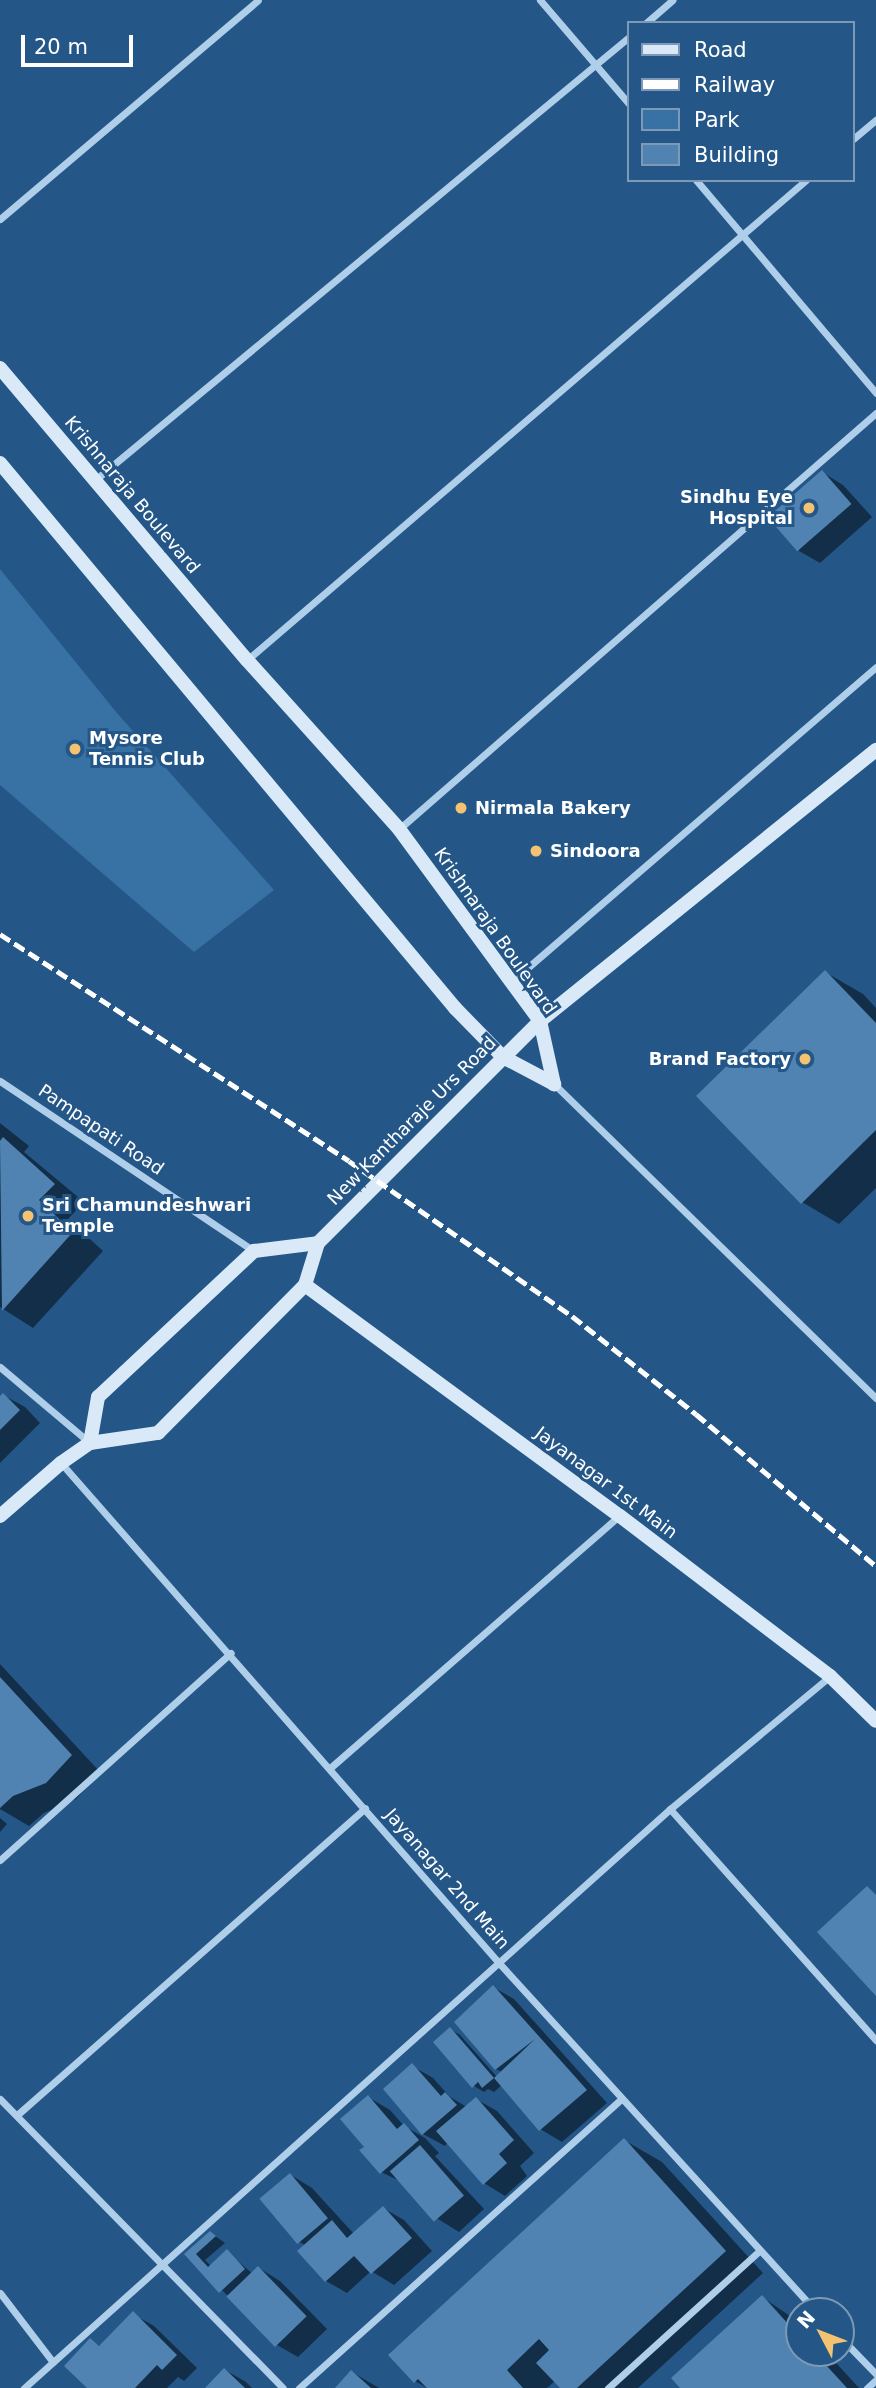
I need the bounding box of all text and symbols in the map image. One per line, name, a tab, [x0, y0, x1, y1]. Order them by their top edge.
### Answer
scale bar	[24, 21, 136, 65]
legend	[628, 21, 855, 182]
text: 20 m	[34, 35, 88, 59]
text: Road	[694, 38, 747, 62]
text: Railway	[694, 73, 775, 97]
text: Park	[694, 108, 739, 132]
text: Building	[694, 143, 779, 167]
street label: Krishnaraja Boulevard	[60, 412, 204, 578]
place label: Sindhu Eye Hospital	[680, 487, 793, 530]
marker: Sindhu Eye Hospital	[799, 498, 819, 518]
place label: Mysore Tennis Club	[89, 728, 205, 770]
marker: Mysore Tennis Club	[67, 741, 83, 757]
place label: Nirmala Bakery	[475, 797, 631, 819]
marker: Nirmala Bakery	[453, 800, 469, 816]
place label: Sindoora	[550, 840, 641, 862]
street label: Krishnaraja Boulevard	[429, 843, 561, 1019]
marker: Sindoora	[528, 843, 544, 859]
street label: New Kantharaje Urs Road	[323, 1032, 501, 1210]
place label: Brand Factory	[649, 1048, 791, 1070]
marker: Brand Factory	[797, 1051, 813, 1067]
street label: Pampapati Road	[34, 1080, 168, 1180]
place label: Sri Chamundeshwari Temple	[42, 1195, 251, 1238]
marker: Sri Chamundeshwari Temple	[20, 1208, 36, 1224]
street label: Jayanagar 1st Main	[531, 1422, 681, 1544]
street label: Jayanagar 2nd Main	[380, 1804, 514, 1954]
north arrow	[785, 2297, 855, 2367]
text: N	[792, 2306, 819, 2333]

